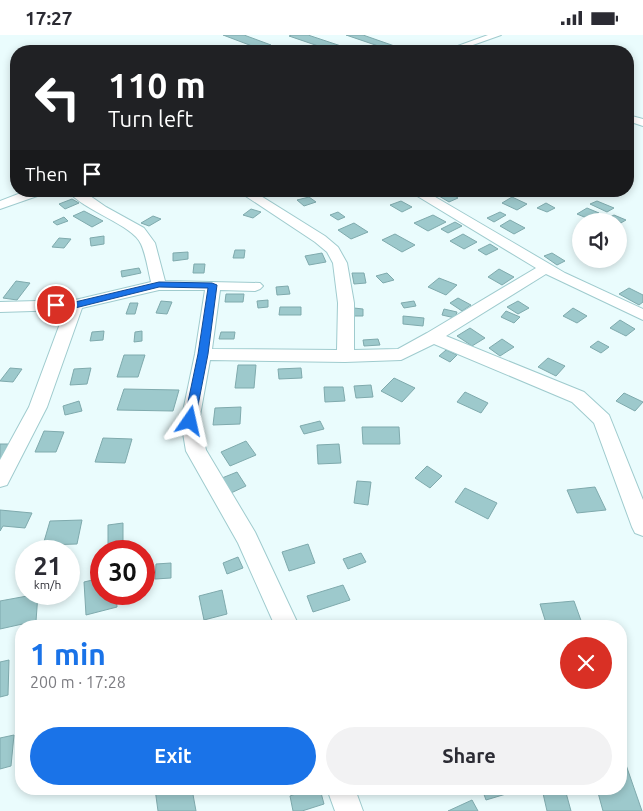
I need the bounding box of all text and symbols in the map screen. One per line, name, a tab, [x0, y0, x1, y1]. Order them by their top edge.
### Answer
text: 17:27	[25, 7, 73, 29]
icon: left	[25, 65, 90, 130]
text: 110 m	[108, 65, 206, 105]
text: Turn left	[108, 106, 193, 131]
icon: arrive	[78, 160, 106, 188]
text: Then	[25, 163, 68, 185]
map controls	[572, 213, 627, 268]
button: sound	[572, 213, 627, 268]
pin	[35, 284, 77, 326]
icon: arrive	[42, 291, 70, 319]
position arrow	[163, 394, 215, 446]
speed limit sign: 30	[90, 540, 155, 605]
text: 21	[33, 552, 62, 580]
text: km/h	[34, 578, 61, 591]
text: 1 min	[30, 637, 106, 671]
button: close	[560, 637, 612, 689]
text: 200 m · 17:28	[30, 673, 126, 691]
button: Exit	[30, 727, 316, 785]
button: Share	[326, 727, 612, 785]

